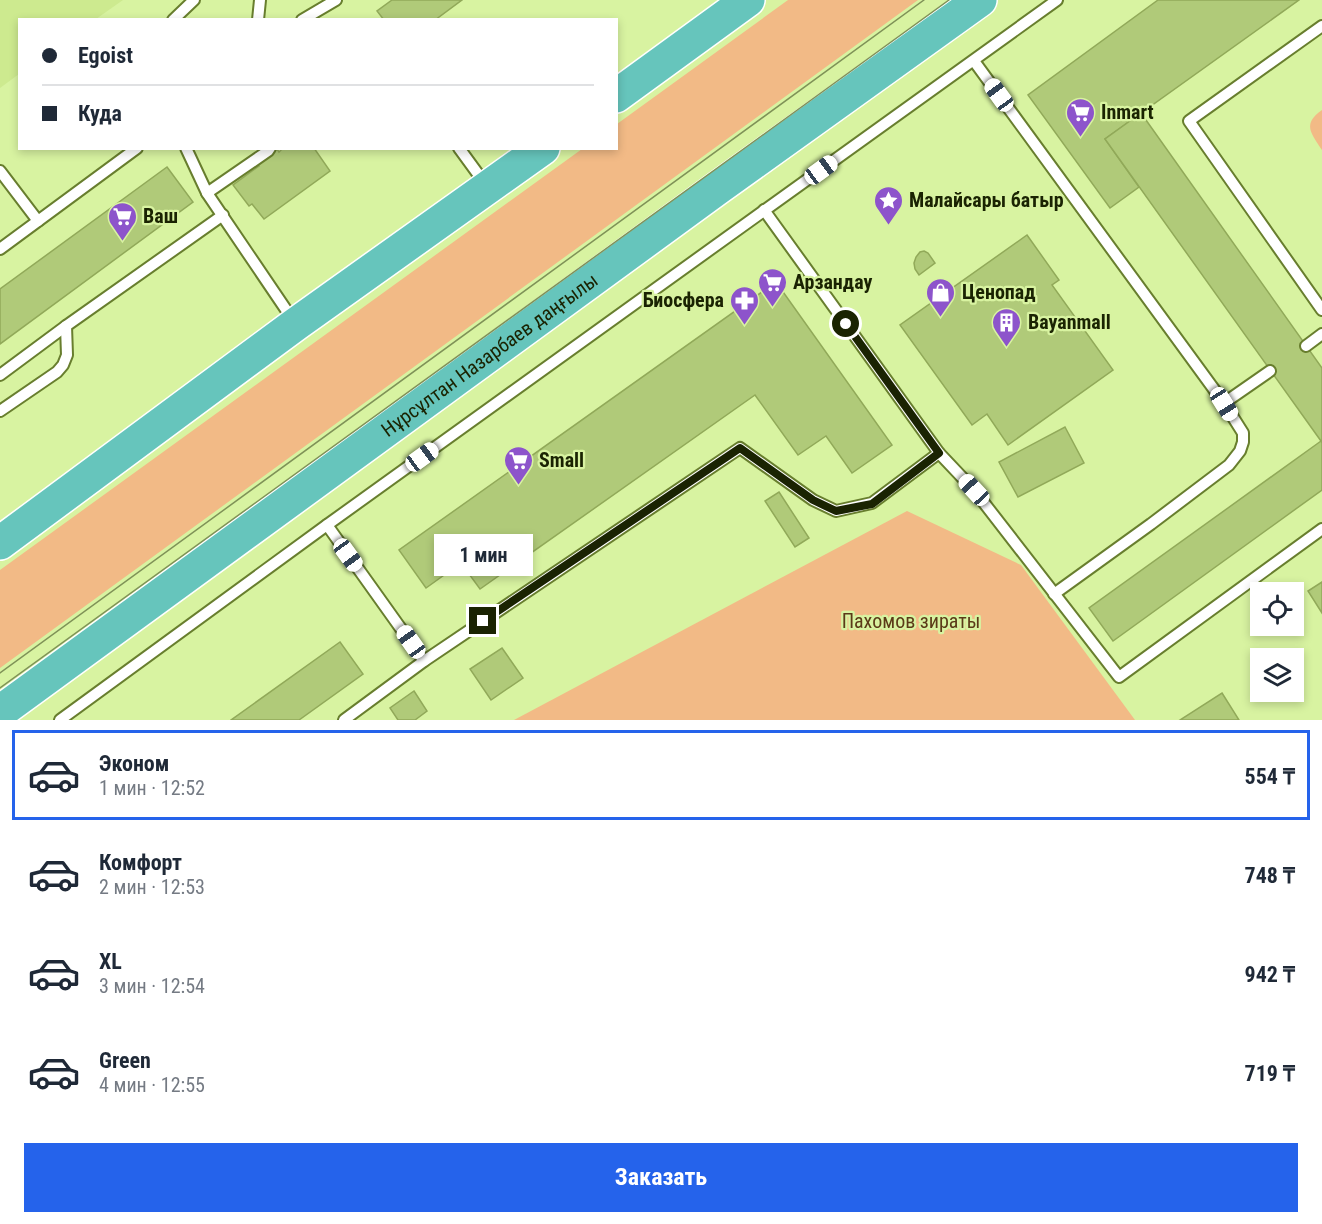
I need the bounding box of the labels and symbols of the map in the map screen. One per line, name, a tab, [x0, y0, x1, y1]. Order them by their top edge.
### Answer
car	[981, 75, 1017, 115]
supermarket icon: Inmart	[1064, 96, 1096, 138]
place label: Inmart	[1101, 100, 1154, 124]
car	[801, 152, 841, 188]
place icon: Малайсары батыр	[872, 184, 904, 226]
place label: Малайсары батыр	[909, 188, 1064, 212]
supermarket icon: Ваш	[106, 200, 138, 242]
place label: Ваш	[143, 204, 178, 228]
supermarket icon: Арзандау	[756, 266, 788, 308]
street label: Нұрсұлтан Назарбаев даңғылы	[377, 268, 602, 442]
place label: Арзандау	[793, 270, 872, 294]
shop icon: Ценопад	[925, 276, 957, 318]
place label: Ценопад	[962, 280, 1036, 304]
pharmacy icon: Биосфера	[729, 284, 761, 326]
place label: Биосфера	[643, 288, 724, 312]
building icon: Bayanmall	[991, 306, 1023, 348]
route start	[832, 310, 859, 337]
place label: Bayanmall	[1028, 310, 1111, 334]
car	[1207, 384, 1241, 424]
car	[402, 439, 442, 475]
supermarket icon: Small	[502, 444, 534, 486]
place label: Small	[539, 448, 584, 472]
car	[955, 471, 993, 509]
callout: 1 мин	[434, 534, 532, 576]
car	[330, 535, 366, 575]
route end	[469, 607, 496, 634]
park label: Пахомов зираты	[842, 609, 980, 633]
car	[393, 622, 429, 662]

